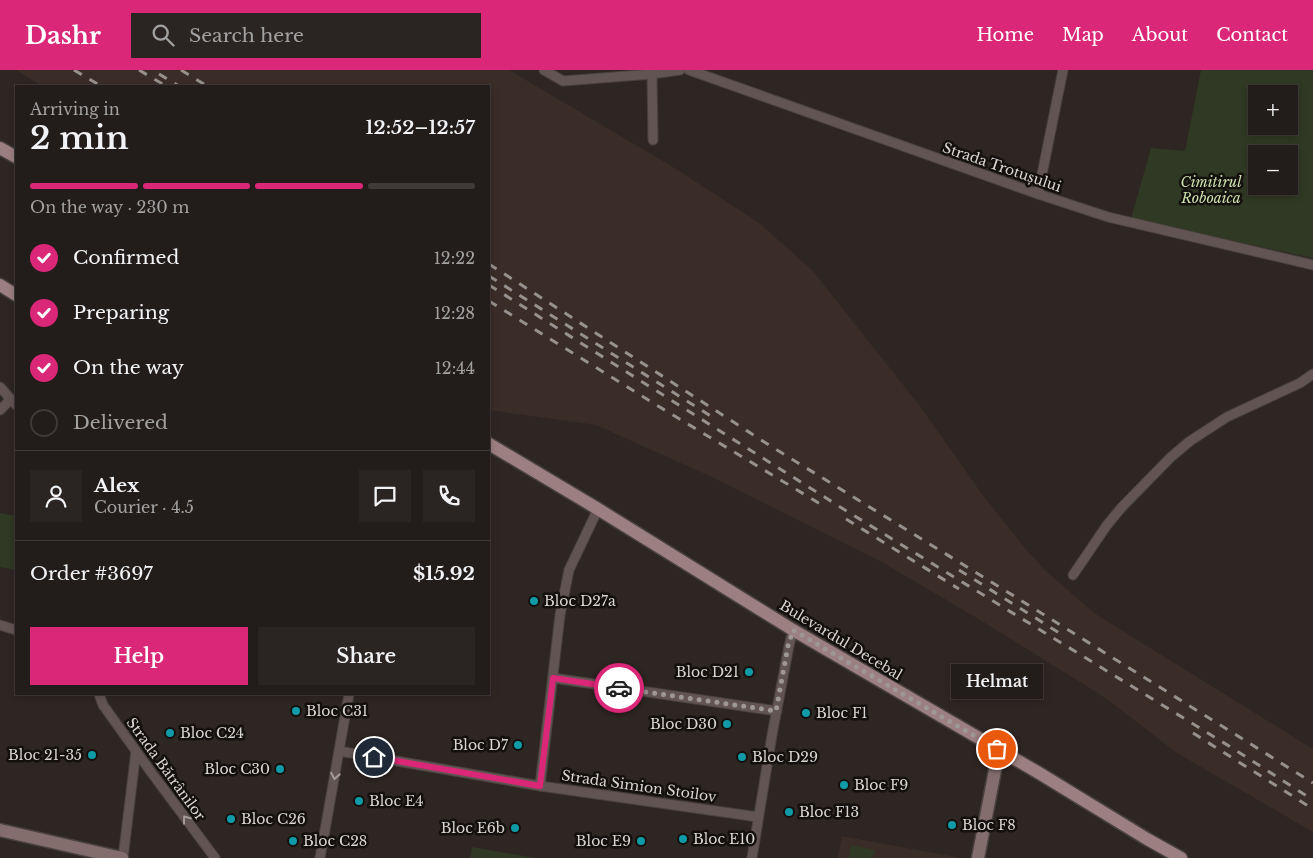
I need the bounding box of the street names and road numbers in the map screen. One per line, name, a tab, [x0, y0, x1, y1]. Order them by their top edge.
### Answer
street label: Strada Trotușului	[940, 138, 1064, 196]
street label: Bulevardul Decebal	[776, 596, 906, 684]
street label: Strada Bătrânilor	[123, 714, 210, 824]
street label: Strada Simion Stoilov	[560, 766, 718, 806]

